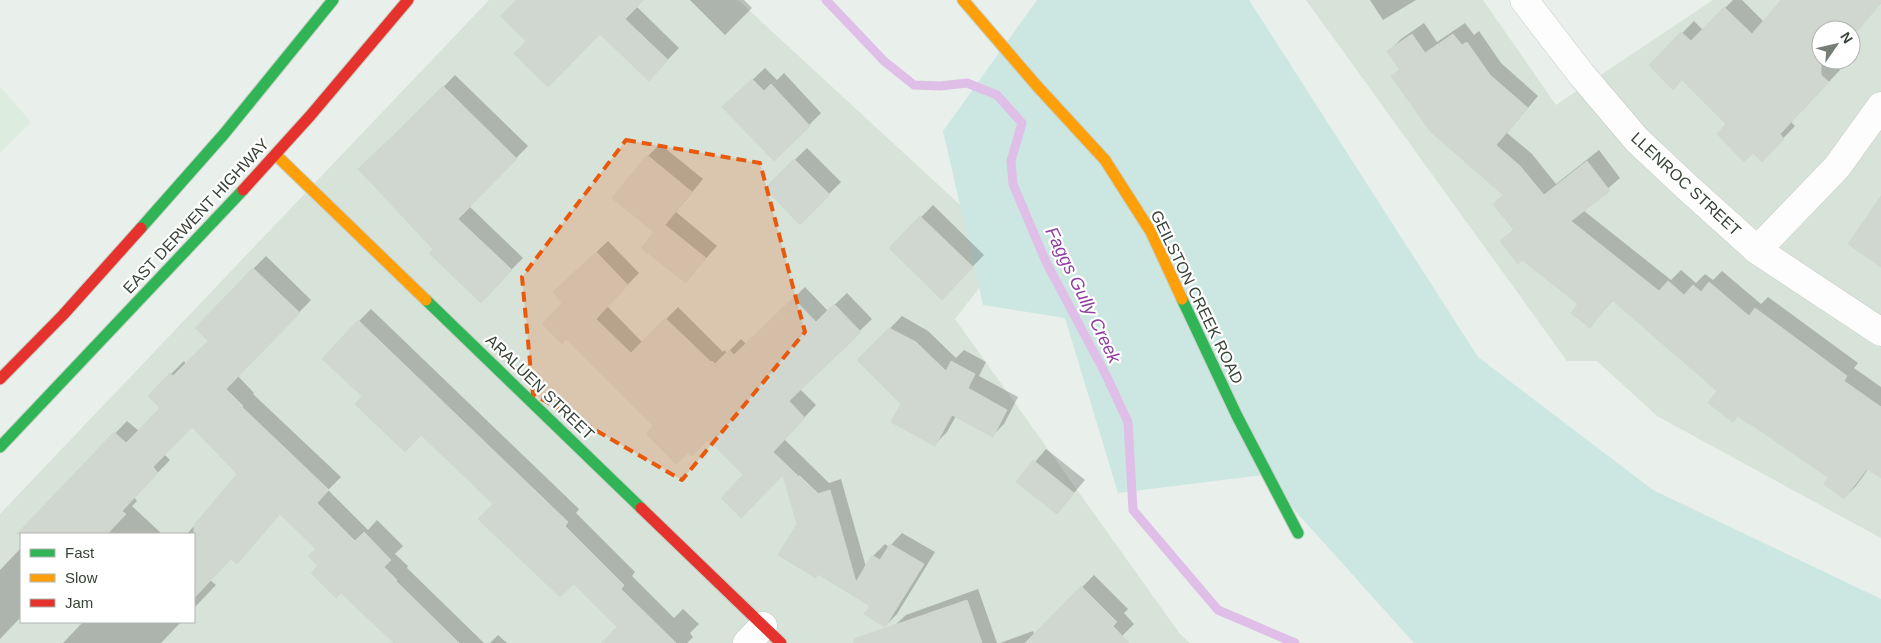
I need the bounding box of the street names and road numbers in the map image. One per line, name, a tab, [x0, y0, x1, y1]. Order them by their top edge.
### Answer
street label: LLENROC STREET	[1628, 129, 1744, 239]
street label: EAST DERWENT HIGHWAY	[120, 135, 272, 297]
street label: GEILSTON CREEK ROAD	[1148, 208, 1246, 386]
street label: ARALUEN STREET	[483, 331, 598, 443]

